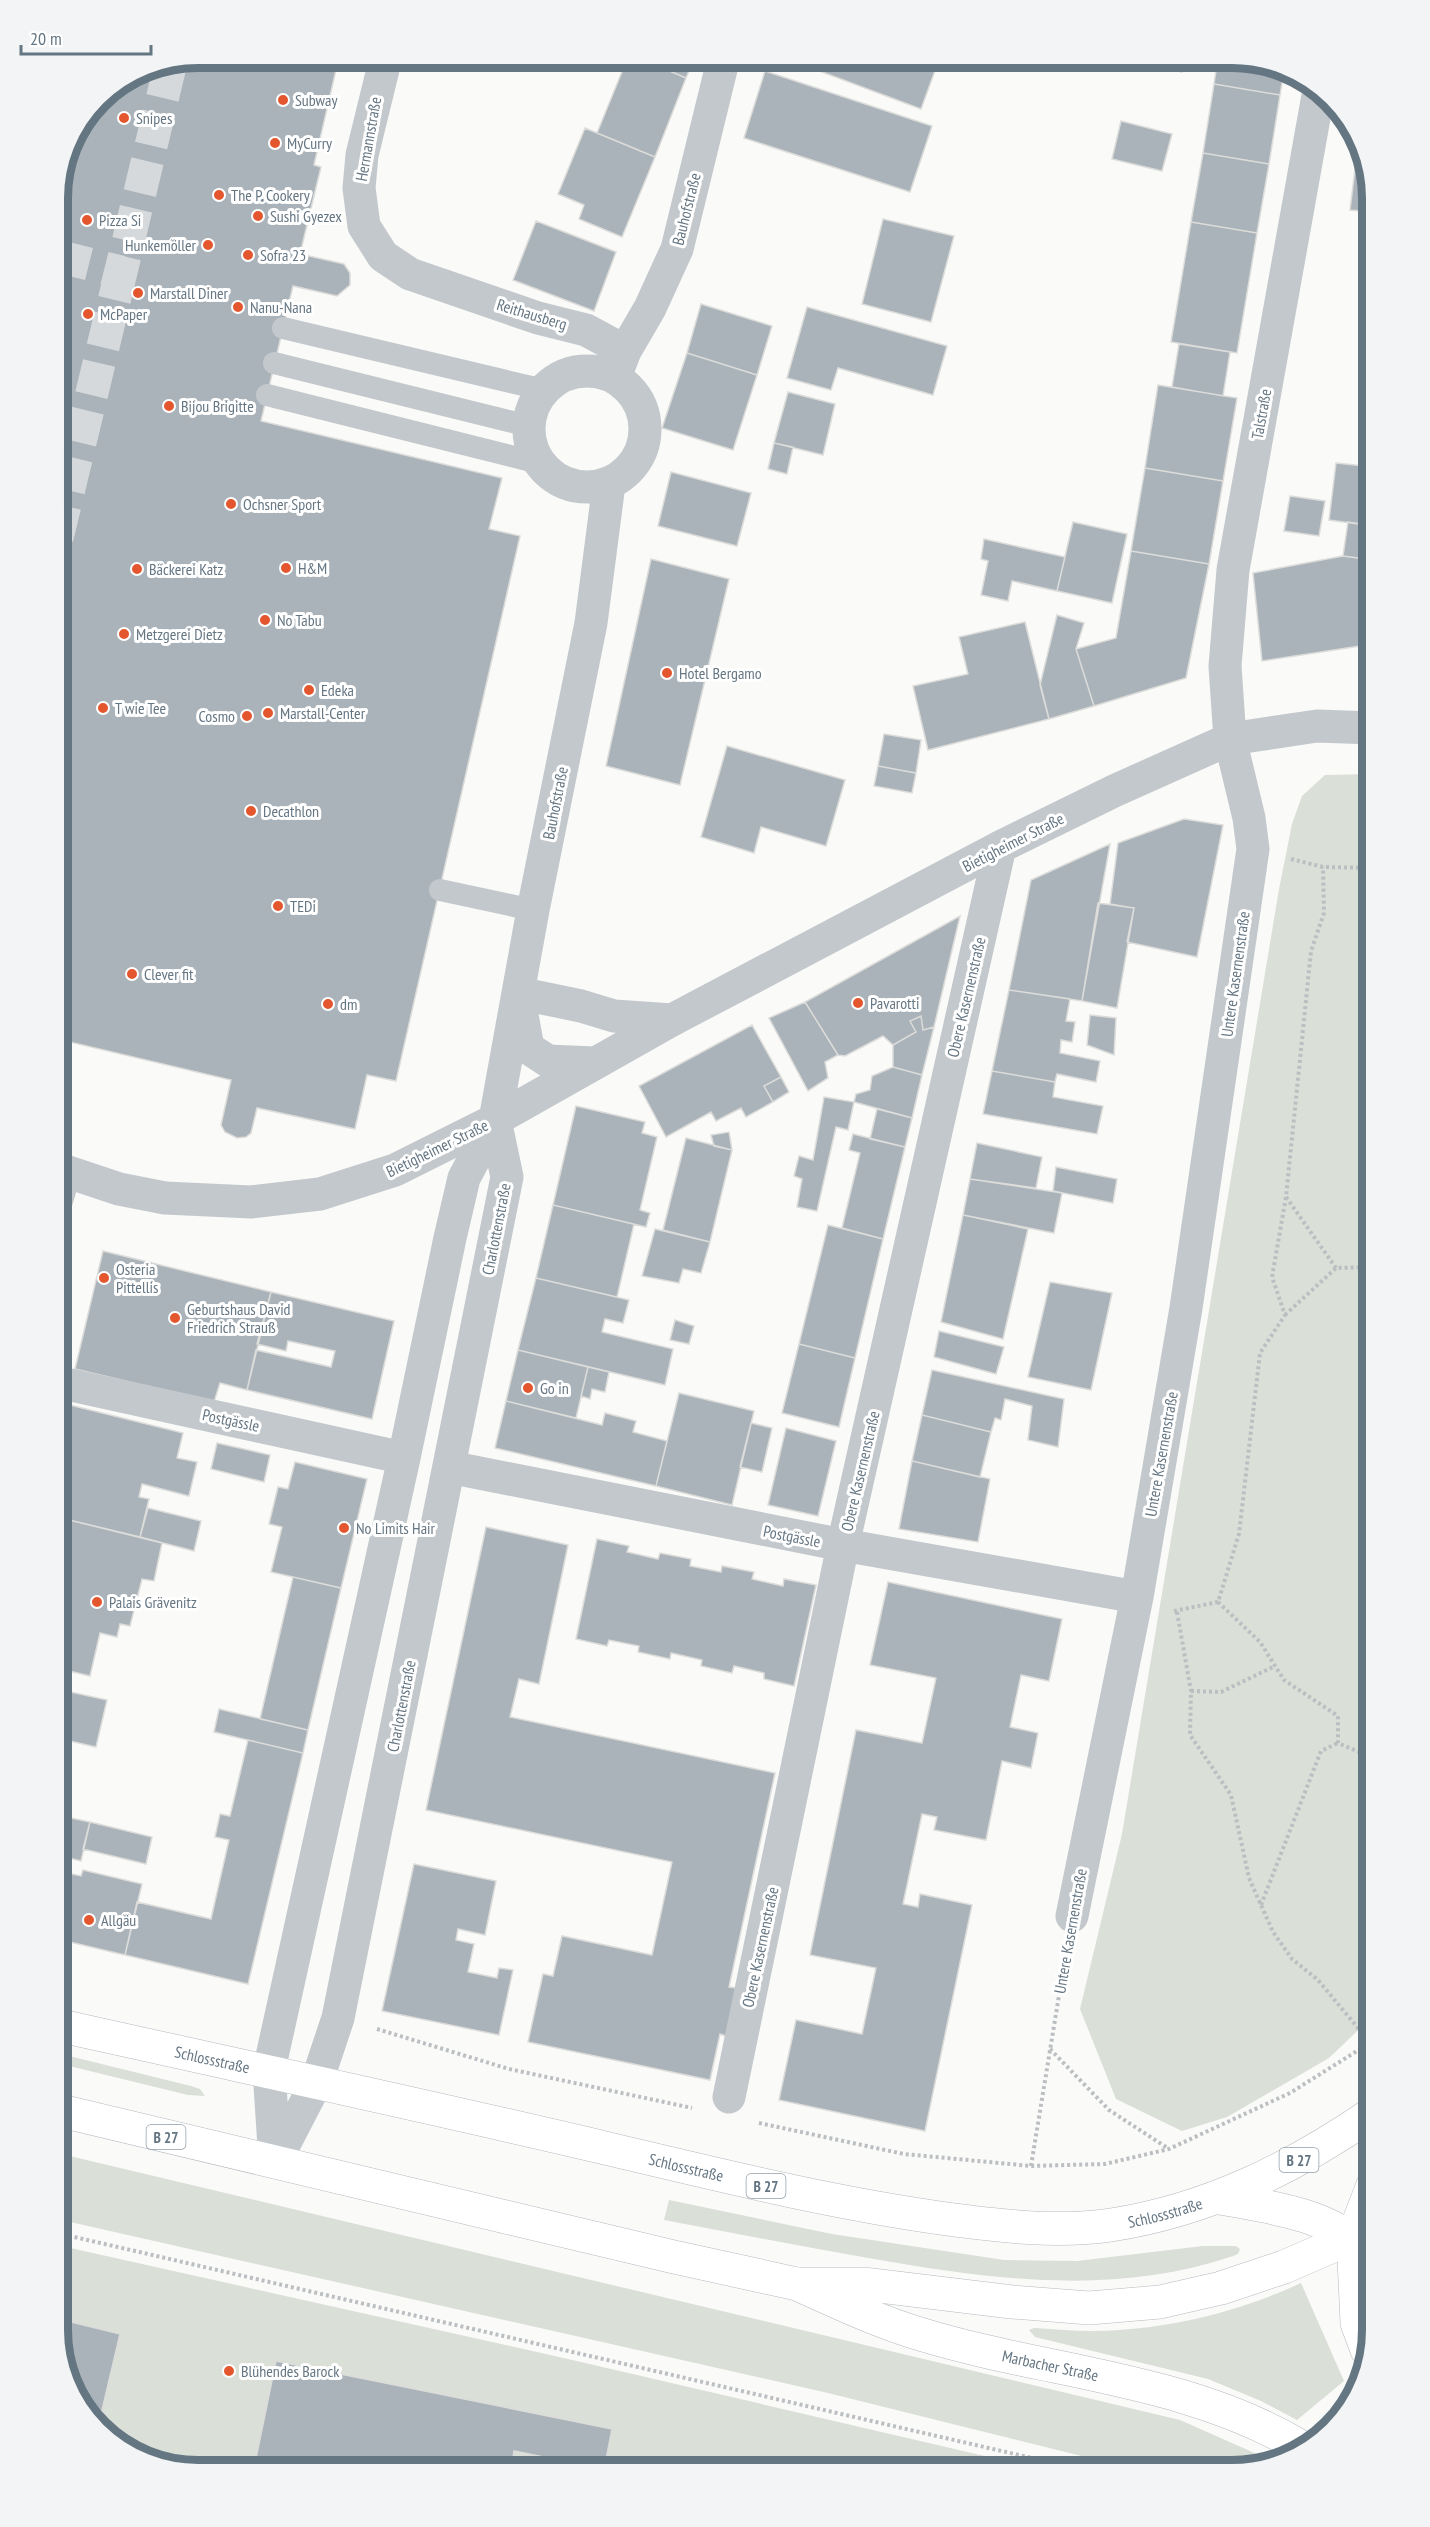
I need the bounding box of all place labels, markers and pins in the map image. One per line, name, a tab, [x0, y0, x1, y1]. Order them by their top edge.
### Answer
place label: Subway	[295, 90, 337, 110]
marker: Subway	[276, 93, 290, 107]
place label: Snipes	[136, 108, 172, 128]
marker: Snipes	[117, 111, 131, 125]
place label: MyCurry	[287, 133, 332, 153]
marker: MyCurry	[268, 136, 282, 150]
place label: The P. Cookery	[231, 185, 310, 205]
marker: The P. Cookery	[212, 188, 226, 202]
place label: Sushi Gyezex	[270, 206, 342, 226]
marker: Sushi Gyezex	[251, 209, 265, 223]
place label: Pizza Si	[99, 210, 141, 230]
marker: Pizza Si	[80, 213, 94, 227]
place label: Hunkemöller	[125, 235, 197, 255]
marker: Hunkemöller	[201, 238, 215, 252]
place label: Sofra 23	[260, 245, 306, 265]
marker: Sofra 23	[241, 248, 255, 262]
place label: Marstall Diner	[150, 283, 229, 303]
marker: Marstall Diner	[131, 286, 145, 300]
place label: Nanu-Nana	[250, 297, 312, 317]
marker: Nanu-Nana	[231, 300, 245, 314]
place label: McPaper	[100, 304, 148, 324]
marker: McPaper	[81, 307, 95, 321]
place label: Bijou Brigitte	[181, 396, 254, 416]
marker: Bijou Brigitte	[162, 399, 176, 413]
place label: Ochsner Sport	[243, 494, 322, 514]
marker: Ochsner Sport	[224, 497, 238, 511]
place label: H&M	[298, 558, 327, 578]
place label: Bäckerei Katz	[149, 559, 223, 579]
marker: H&M	[279, 561, 293, 575]
marker: Bäckerei Katz	[130, 562, 144, 576]
place label: No Tabu	[277, 610, 322, 630]
marker: No Tabu	[258, 613, 272, 627]
place label: Metzgerei Dietz	[136, 624, 223, 644]
marker: Metzgerei Dietz	[117, 627, 131, 641]
place label: Hotel Bergamo	[679, 663, 762, 683]
marker: Hotel Bergamo	[660, 666, 674, 680]
place label: Edeka	[321, 680, 354, 700]
marker: Edeka	[302, 683, 316, 697]
place label: T wie Tee	[115, 698, 166, 718]
marker: T wie Tee	[96, 701, 110, 715]
place label: Marstall-Center	[280, 703, 366, 723]
place label: Cosmo	[198, 706, 235, 726]
marker: Marstall-Center	[261, 706, 275, 720]
marker: Cosmo	[240, 709, 254, 723]
place label: Decathlon	[263, 801, 319, 821]
marker: Decathlon	[244, 804, 258, 818]
place label: TEDi	[290, 896, 316, 916]
marker: TEDi	[271, 899, 285, 913]
place label: Clever fit	[144, 964, 194, 984]
marker: Clever fit	[125, 967, 139, 981]
place label: Pavarotti	[870, 993, 919, 1013]
place label: dm	[340, 994, 357, 1014]
marker: Pavarotti	[851, 996, 865, 1010]
marker: dm	[321, 997, 335, 1011]
place label: Osteria Pittellis	[116, 1259, 158, 1297]
marker: Osteria Pittellis	[97, 1271, 111, 1285]
place label: Geburtshaus David Friedrich Strauß	[187, 1299, 291, 1337]
marker: Geburtshaus David Friedrich Strauß	[168, 1311, 182, 1325]
place label: Go in	[540, 1378, 569, 1398]
marker: Go in	[521, 1381, 535, 1395]
place label: No Limits Hair	[356, 1518, 436, 1538]
marker: No Limits Hair	[337, 1521, 351, 1535]
place label: Palais Grävenitz	[109, 1592, 197, 1612]
marker: Palais Grävenitz	[90, 1595, 104, 1609]
place label: Allgäu	[101, 1910, 136, 1930]
marker: Allgäu	[82, 1913, 96, 1927]
place label: Blühendes Barock	[241, 2361, 340, 2381]
marker: Blühendes Barock	[222, 2364, 236, 2378]

